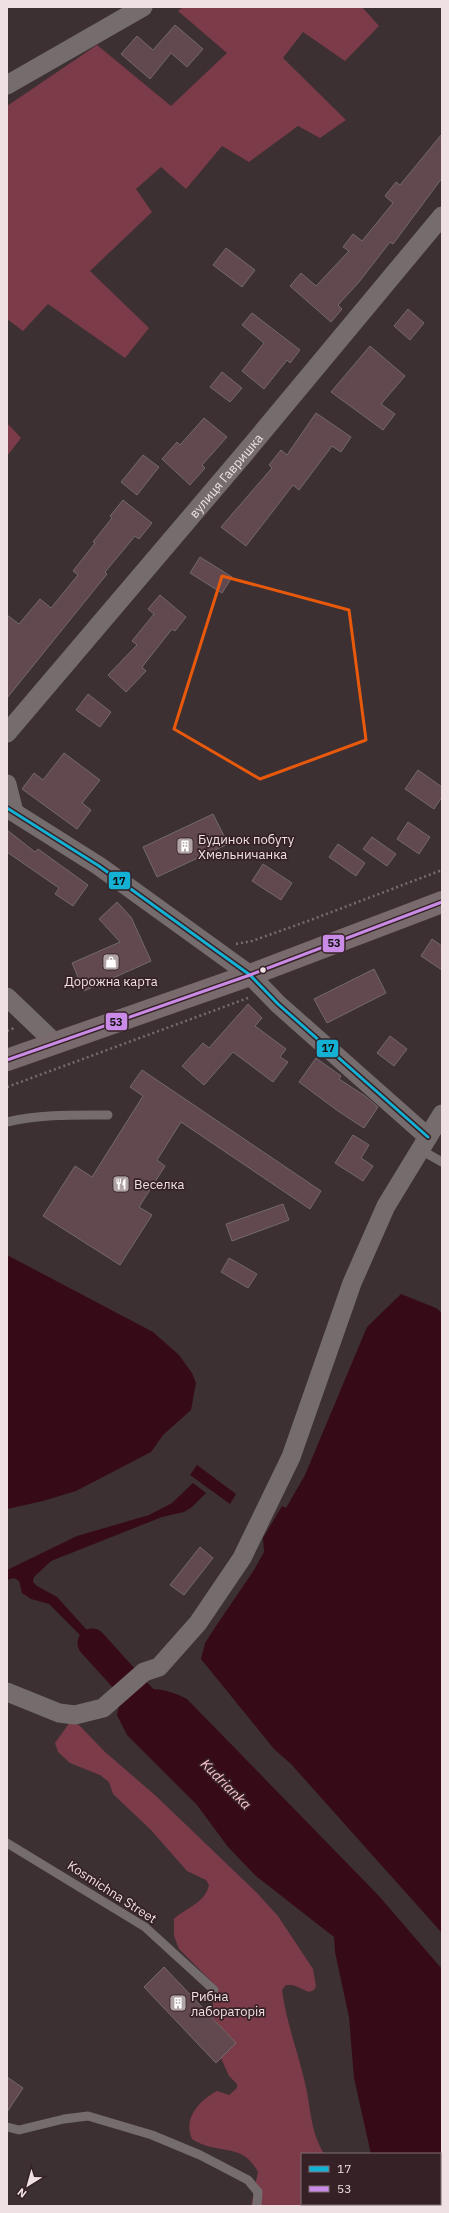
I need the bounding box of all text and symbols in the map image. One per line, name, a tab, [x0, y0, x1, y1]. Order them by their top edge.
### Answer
street label: вулиця Гавришка	[185, 430, 266, 521]
place label: Будинок побуту Хмельничанка	[198, 831, 295, 863]
building icon: Будинок побуту Хмельничанка	[175, 836, 195, 856]
line badge: 17	[108, 871, 131, 890]
text: 17	[112, 874, 126, 888]
line badge: 53	[322, 934, 345, 953]
text: 53	[327, 936, 341, 950]
shop icon: Дорожна карта	[101, 952, 121, 972]
unlabelled marker	[258, 965, 268, 975]
place label: Дорожна карта	[64, 973, 158, 990]
line badge: 53	[105, 1012, 128, 1031]
text: 53	[109, 1015, 123, 1029]
line badge: 17	[316, 1039, 339, 1058]
text: 17	[321, 1041, 335, 1055]
restaurant icon: Веселка	[111, 1174, 131, 1194]
place label: Веселка	[134, 1176, 185, 1193]
water label: Kudrianka	[197, 1755, 255, 1813]
street label: Kosmichna Street	[64, 1857, 160, 1927]
place label: Рибна лабораторія	[191, 1988, 265, 2020]
building icon: Рибна лабораторія	[168, 1993, 188, 2013]
legend	[301, 2153, 441, 2205]
text: 17	[337, 2161, 351, 2176]
north arrow	[8, 2165, 48, 2205]
text: 53	[337, 2181, 351, 2196]
text: N	[15, 2185, 29, 2201]

